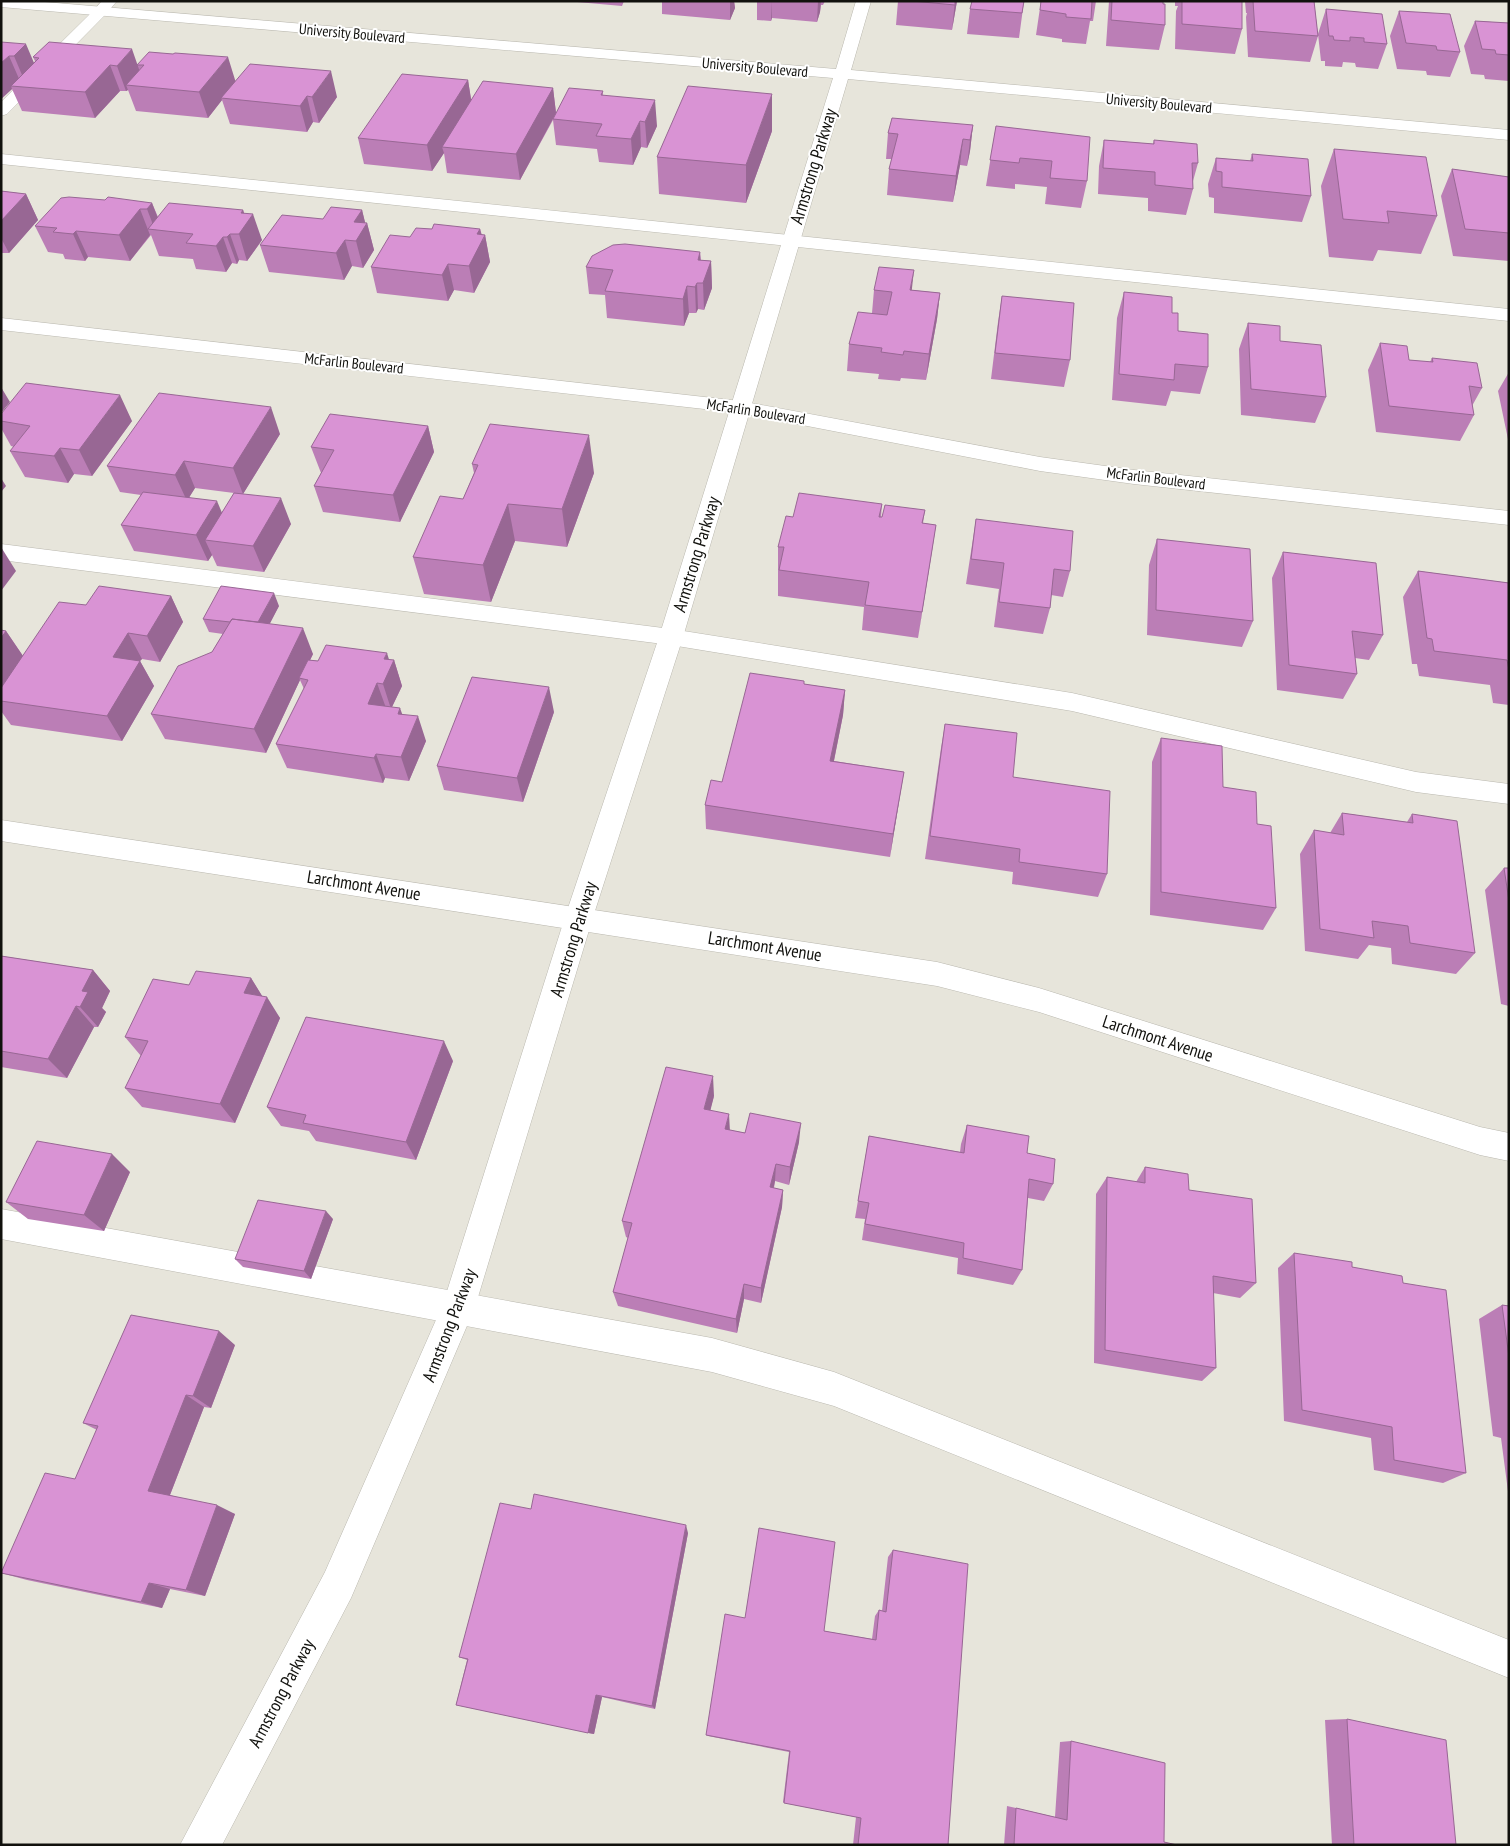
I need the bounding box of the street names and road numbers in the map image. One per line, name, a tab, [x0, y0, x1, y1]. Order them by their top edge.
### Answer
street label: University Boulevard	[298, 19, 406, 47]
street label: University Boulevard	[701, 53, 809, 81]
street label: University Boulevard	[1105, 89, 1213, 117]
street label: Armstrong Parkway	[784, 105, 842, 227]
street label: McFarlin Boulevard	[303, 348, 405, 378]
street label: McFarlin Boulevard	[705, 394, 807, 428]
street label: McFarlin Boulevard	[1105, 462, 1207, 494]
street label: Armstrong Parkway	[667, 493, 725, 615]
street label: Larchmont Avenue	[305, 865, 423, 905]
street label: Armstrong Parkway	[544, 878, 602, 1000]
street label: Larchmont Avenue	[706, 926, 824, 966]
street label: Larchmont Avenue	[1100, 1009, 1216, 1067]
street label: Armstrong Parkway	[417, 1265, 481, 1385]
street label: Armstrong Parkway	[243, 1635, 319, 1751]

